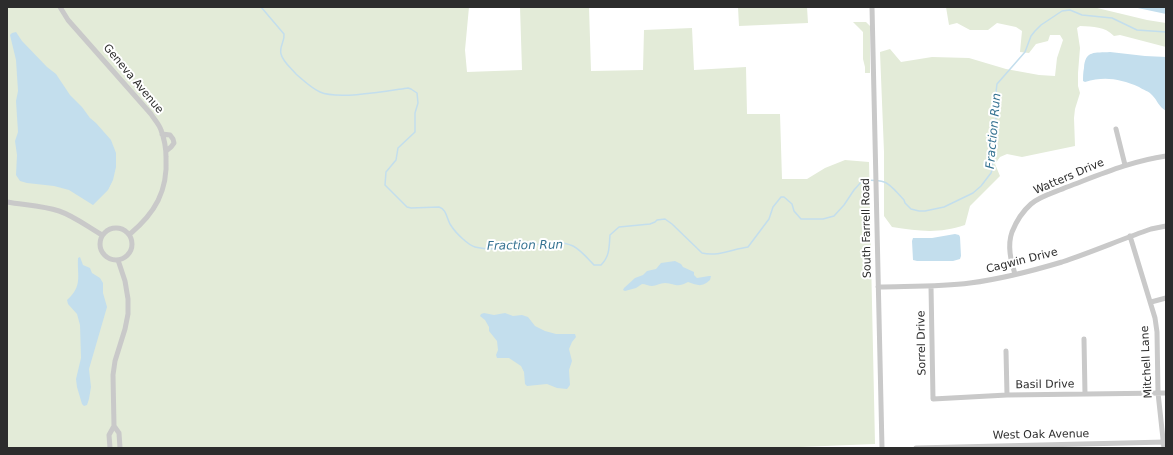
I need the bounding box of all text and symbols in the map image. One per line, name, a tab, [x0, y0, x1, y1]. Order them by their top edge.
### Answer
street label: Geneva Avenue	[100, 42, 166, 116]
water label: Fraction Run	[984, 92, 1004, 170]
street label: Watters Drive	[1032, 156, 1106, 198]
street label: South Farrell Road	[860, 178, 874, 278]
water label: Fraction Run	[487, 238, 563, 254]
street label: Cagwin Drive	[985, 246, 1059, 276]
street label: Sorrel Drive	[915, 310, 929, 376]
street label: Mitchell Lane	[1139, 325, 1155, 399]
street label: Basil Drive	[1015, 378, 1075, 392]
street label: West Oak Avenue	[993, 428, 1089, 442]

